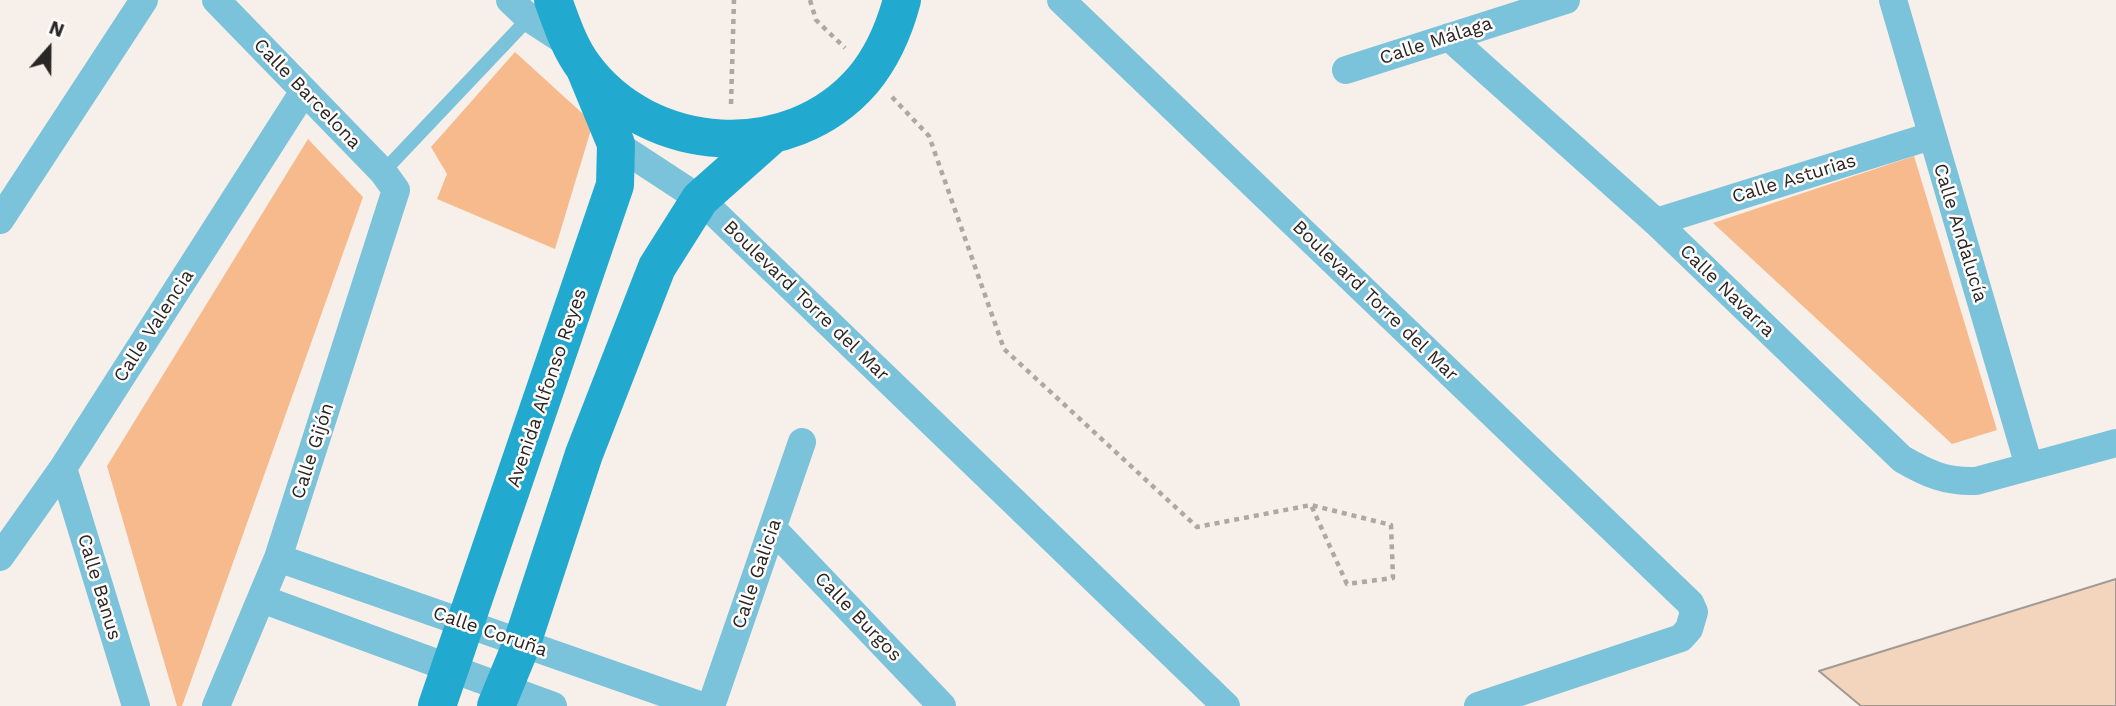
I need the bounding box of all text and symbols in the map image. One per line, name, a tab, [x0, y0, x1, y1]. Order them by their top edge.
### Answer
street label: Calle Málaga	[1377, 12, 1495, 70]
north arrow	[14, 14, 84, 84]
text: N	[46, 16, 67, 42]
street label: Calle Barcelona	[249, 34, 365, 154]
street label: Calle Asturias	[1729, 149, 1859, 209]
street label: Calle Andalucía	[1928, 161, 1992, 305]
street label: Boulevard Torre del Mar	[718, 216, 894, 386]
street label: Boulevard Torre del Mar	[1287, 216, 1463, 386]
street label: Calle Navarra	[1675, 240, 1779, 342]
street label: Calle Valencia	[109, 265, 199, 387]
street label: Avenida Alfonso Reyes	[502, 286, 592, 490]
street label: Calle Gijón	[287, 400, 339, 502]
street label: Calle Galicia	[728, 516, 786, 632]
street label: Calle Banus	[72, 531, 126, 643]
street label: Calle Burgos	[810, 567, 906, 667]
street label: Calle Coruña	[430, 602, 550, 662]

